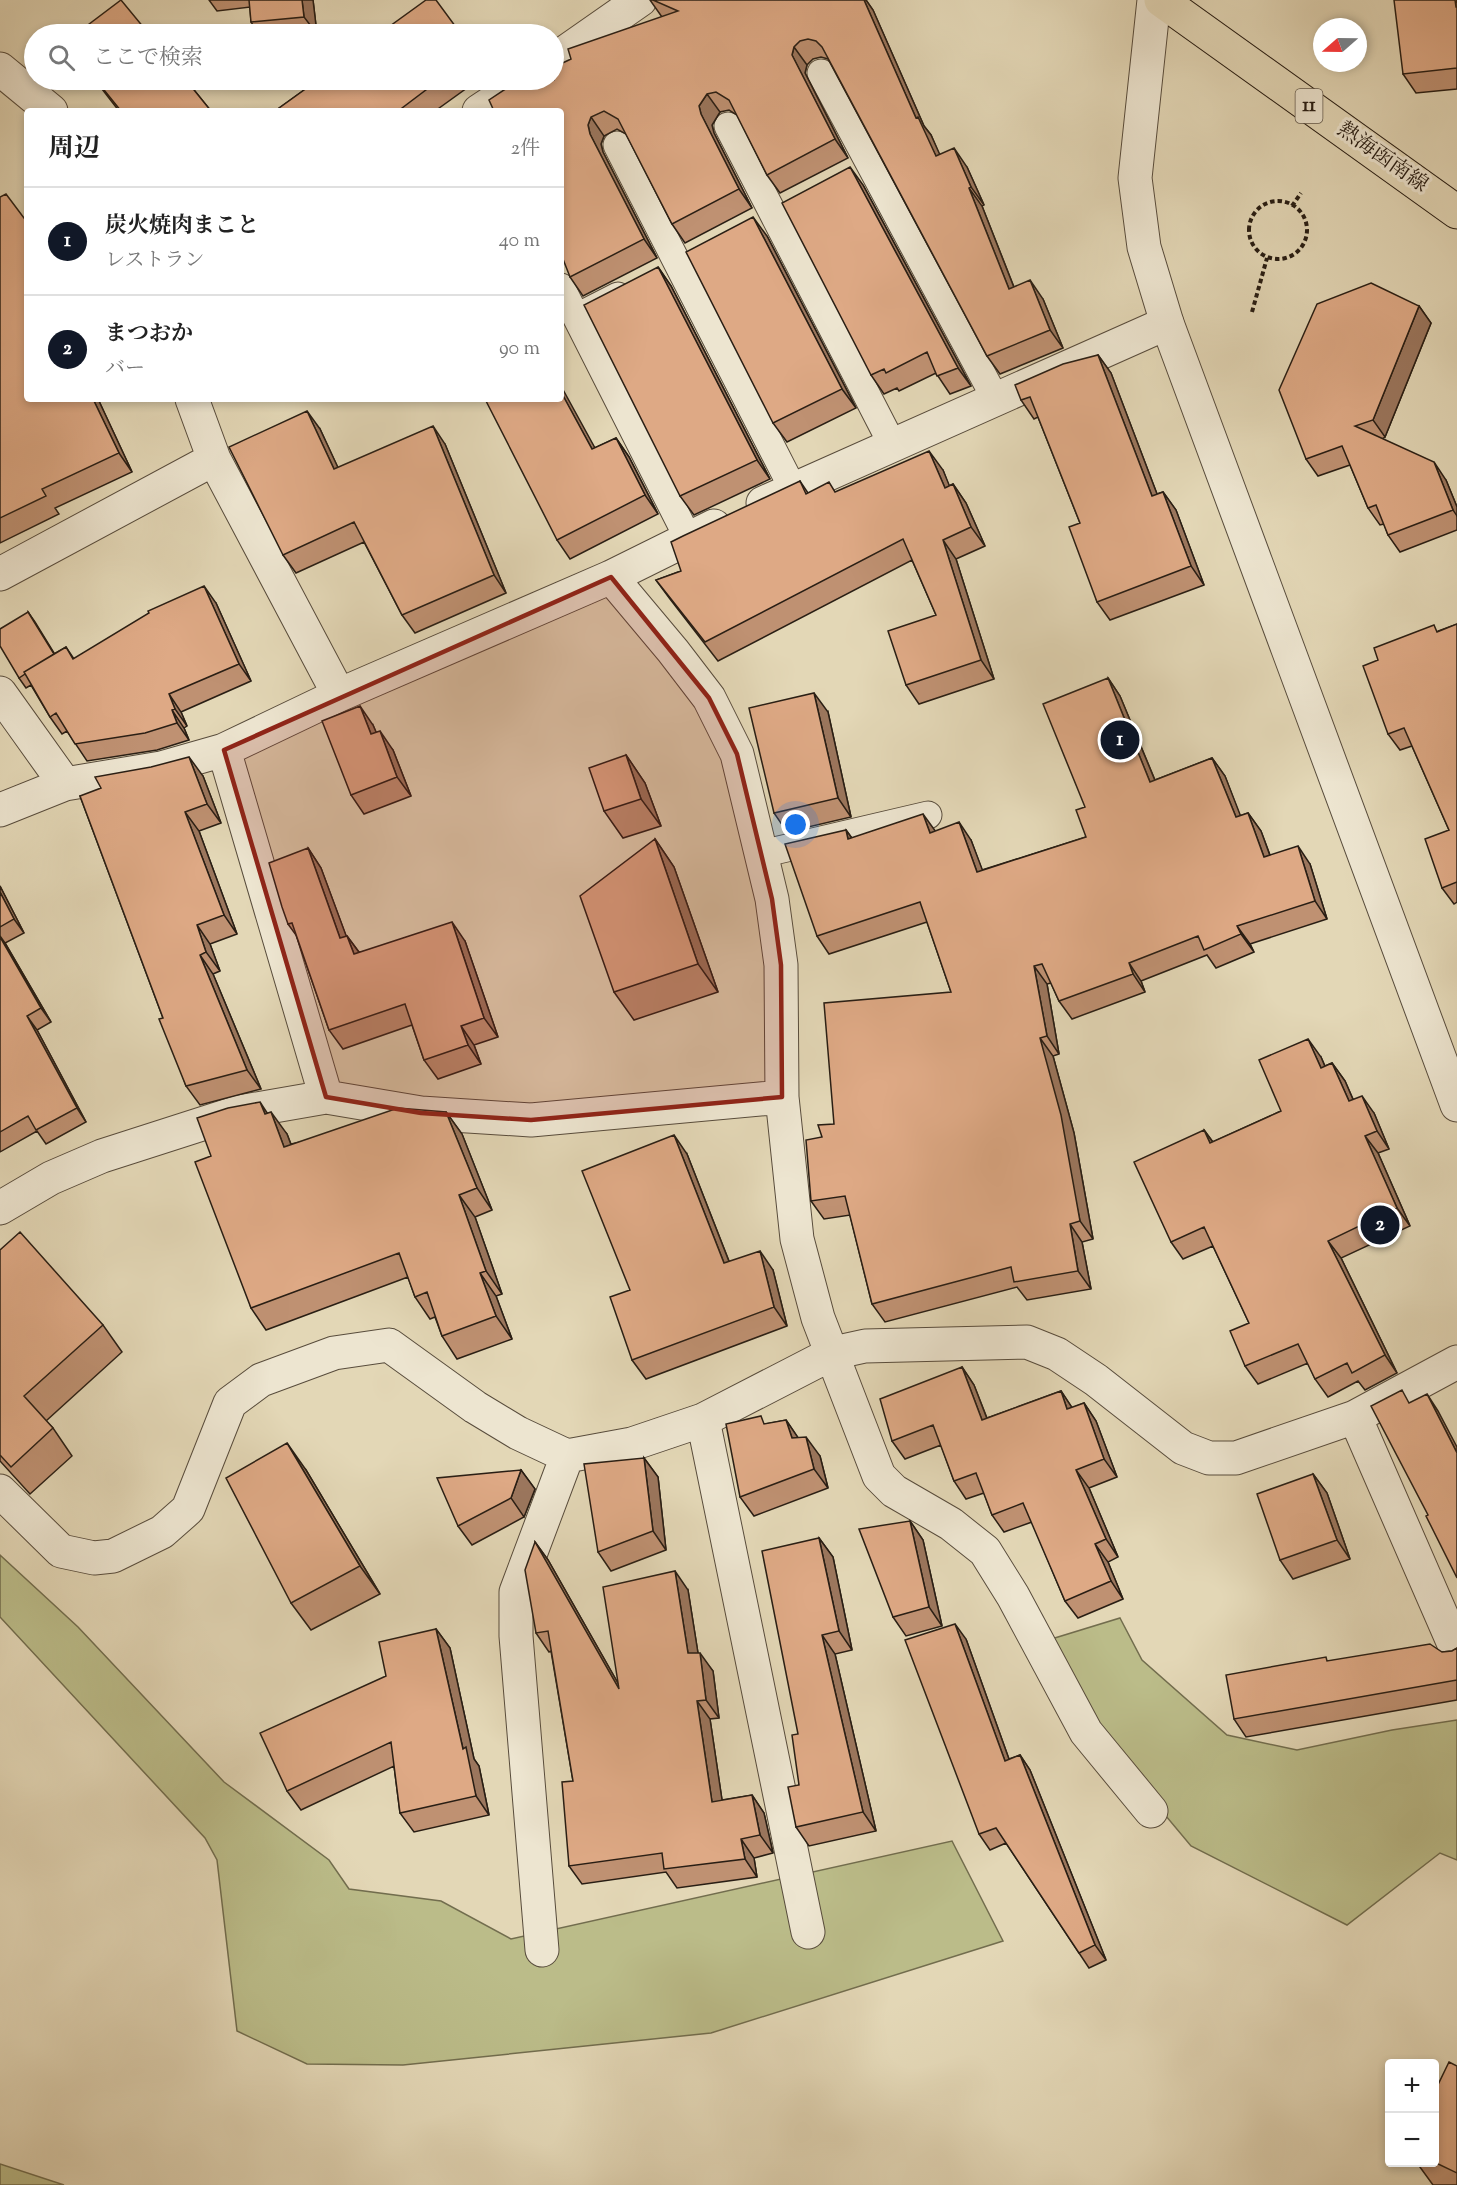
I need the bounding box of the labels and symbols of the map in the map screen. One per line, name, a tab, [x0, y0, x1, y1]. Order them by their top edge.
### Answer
north arrow	[1313, 18, 1367, 72]
road number: 11	[1296, 89, 1322, 123]
street label: 熱海函南線	[1330, 116, 1434, 200]
pin: 1	[1100, 718, 1140, 762]
your location	[781, 810, 810, 839]
pin: 2	[1360, 1202, 1400, 1248]

